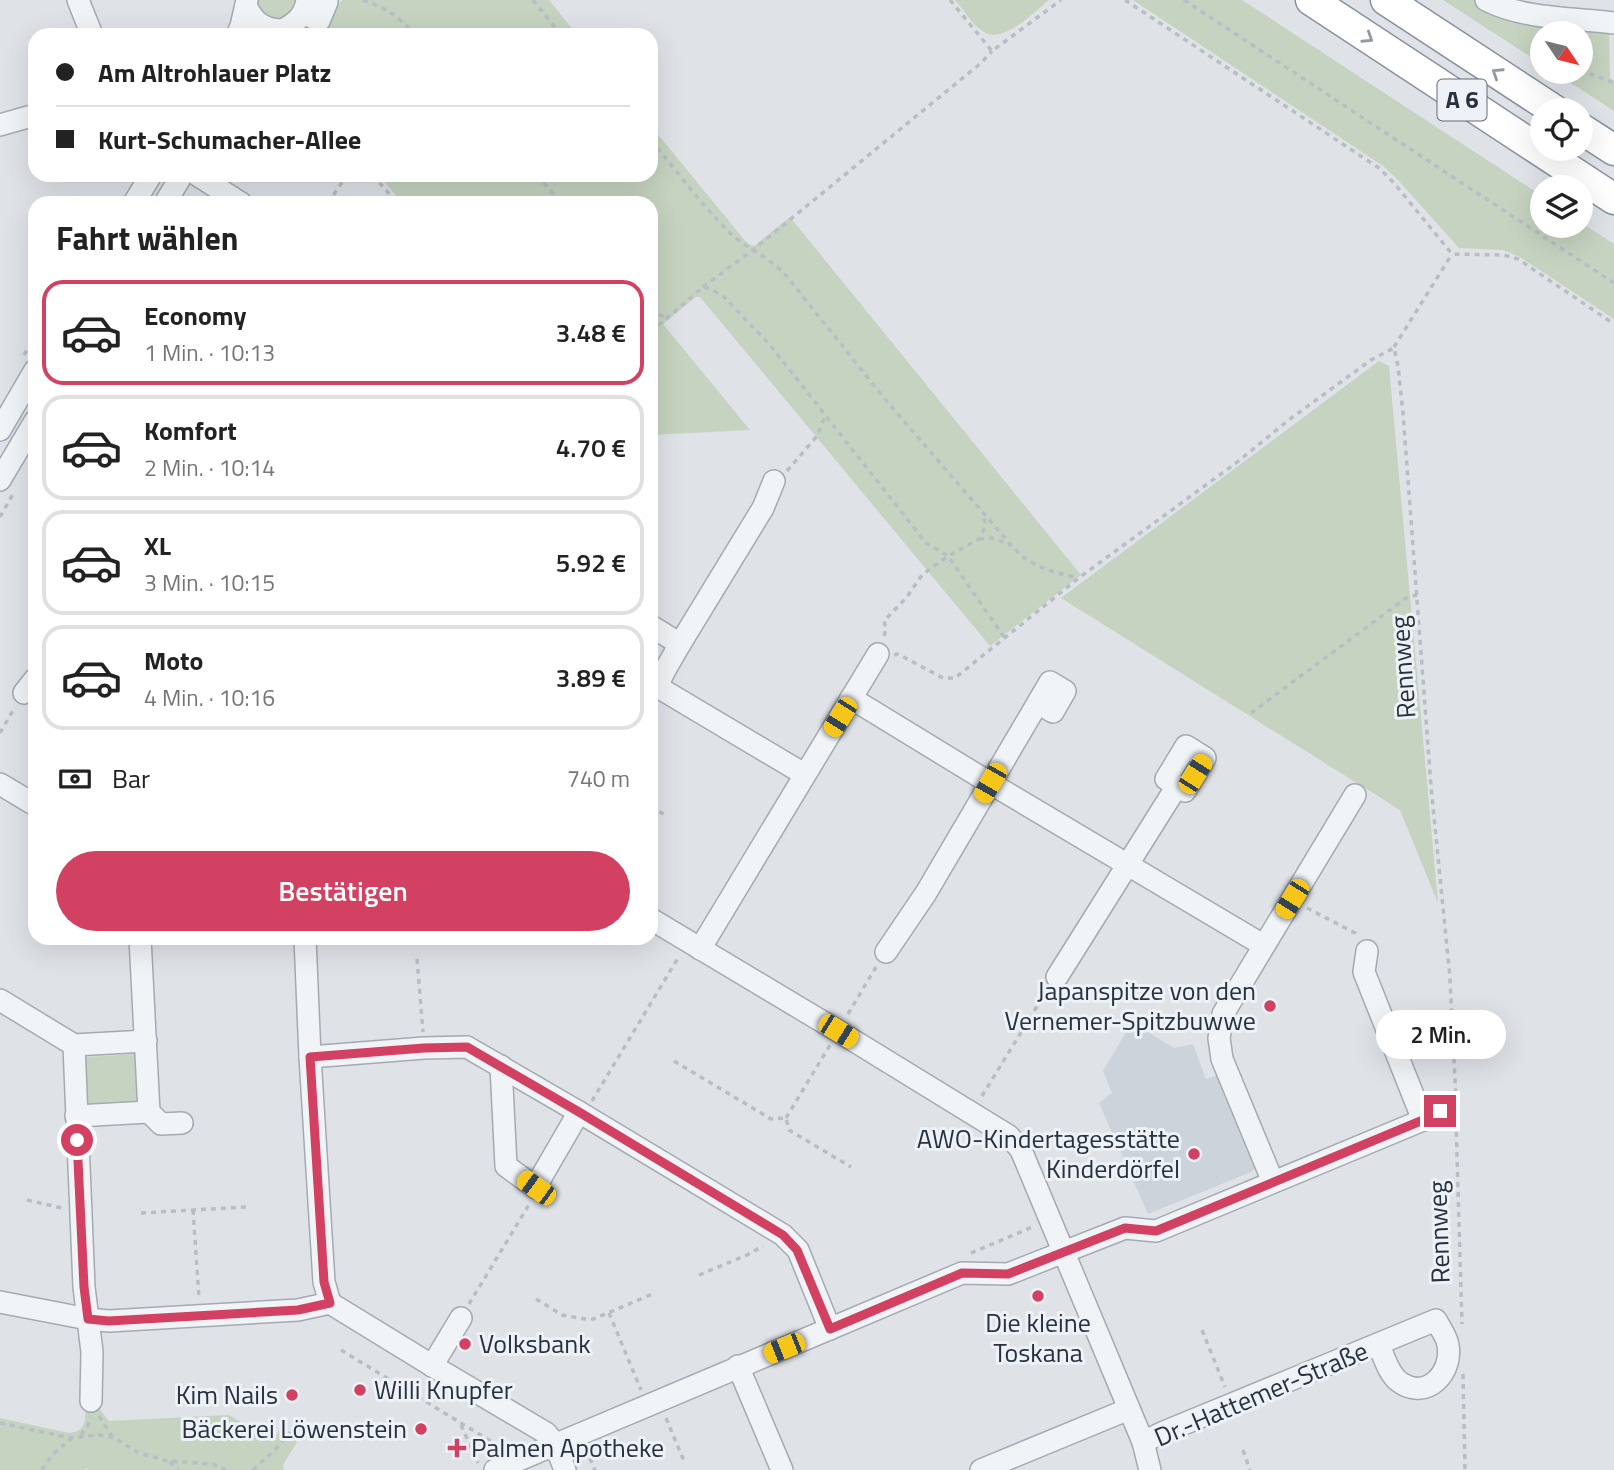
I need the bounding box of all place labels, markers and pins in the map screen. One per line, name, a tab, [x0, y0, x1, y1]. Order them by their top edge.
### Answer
place label: Japanspitze von den Vernemer-Spitzbuwwe	[1005, 971, 1256, 1040]
marker: Japanspitze von den Vernemer-Spitzbuwwe	[1262, 998, 1278, 1014]
place label: AWO-Kindertagesstätte Kinderdörfel	[917, 1119, 1180, 1188]
marker: AWO-Kindertagesstätte Kinderdörfel	[1186, 1146, 1202, 1162]
marker: Die kleine Toskana	[1030, 1288, 1046, 1304]
place label: Die kleine Toskana	[985, 1303, 1091, 1372]
place label: Volksbank	[479, 1324, 591, 1363]
marker: Volksbank	[457, 1336, 473, 1352]
place label: Willi Knupfer	[374, 1370, 513, 1409]
place label: Kim Nails	[176, 1375, 278, 1414]
marker: Willi Knupfer	[352, 1382, 368, 1398]
marker: Kim Nails	[284, 1387, 300, 1403]
place label: Bäckerei Löwenstein	[181, 1409, 407, 1448]
marker: Bäckerei Löwenstein	[413, 1421, 429, 1437]
place label: Palmen Apotheke	[471, 1428, 664, 1467]
marker: Palmen Apotheke	[449, 1440, 465, 1456]

